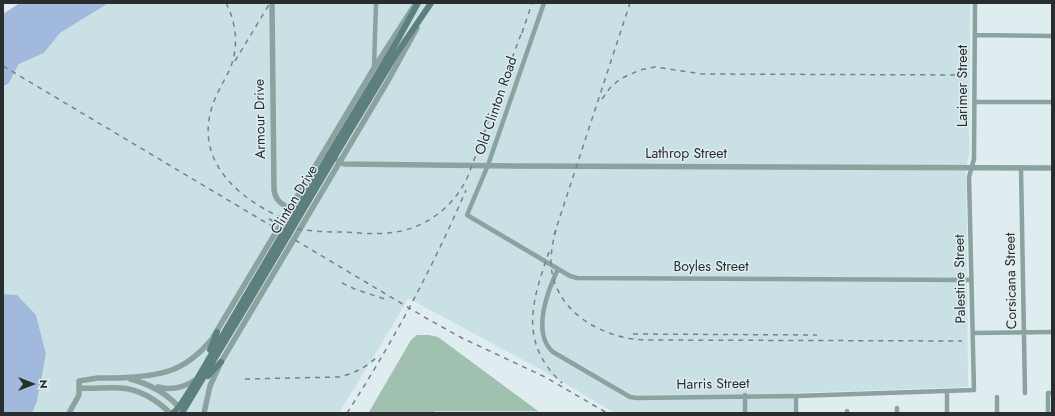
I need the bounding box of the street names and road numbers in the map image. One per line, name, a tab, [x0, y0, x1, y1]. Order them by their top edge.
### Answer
street label: Larimer Street	[956, 45, 972, 127]
street label: Old Clinton Road	[472, 55, 522, 157]
street label: Armour Drive	[252, 79, 270, 159]
street label: Lathrop Street	[645, 147, 727, 163]
street label: Clinton Drive	[268, 162, 322, 238]
street label: Corsicana Street	[1003, 233, 1021, 329]
street label: Palestine Street	[952, 234, 970, 324]
street label: Boyles Street	[673, 260, 749, 276]
street label: Harris Street	[676, 376, 750, 394]

